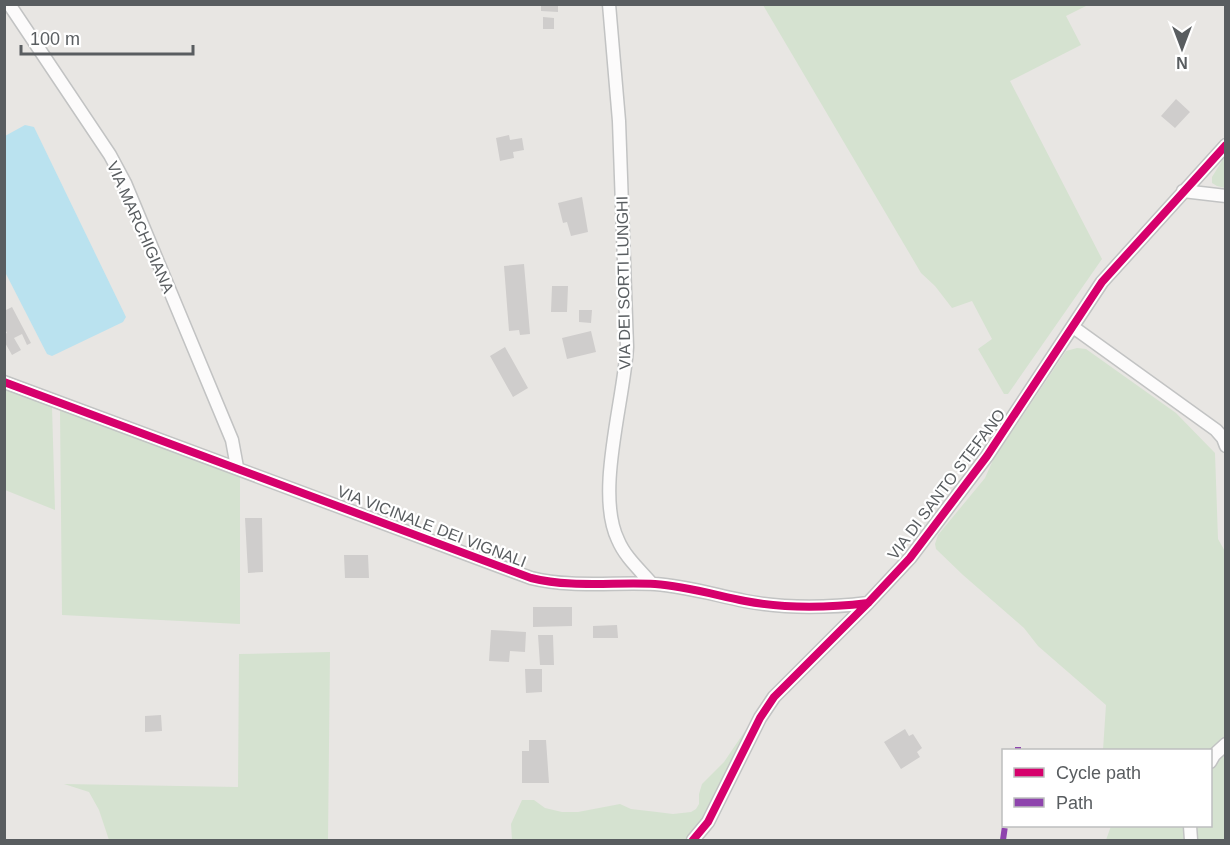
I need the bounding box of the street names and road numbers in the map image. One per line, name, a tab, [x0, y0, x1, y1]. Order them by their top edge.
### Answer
street label: VIA MARCHIGIANA	[104, 159, 177, 296]
street label: VIA DEI SORTI LUNGHI	[613, 196, 634, 370]
street label: VIA DI SANTO STEFANO	[884, 406, 1008, 563]
street label: VIA VICINALE DEI VIGNALI	[335, 483, 529, 570]

